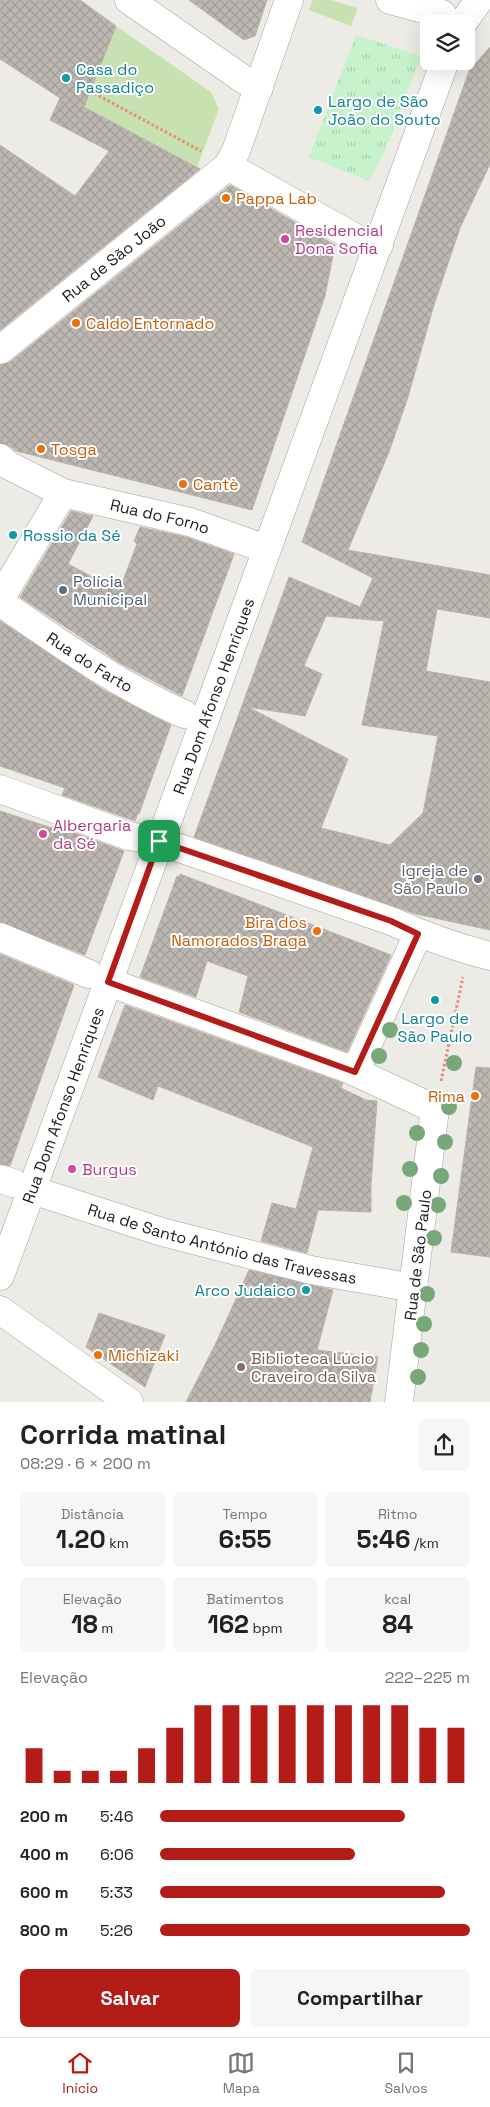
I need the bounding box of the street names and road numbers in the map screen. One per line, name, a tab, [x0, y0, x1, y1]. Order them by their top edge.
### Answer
street label: Rua de São João	[57, 210, 170, 307]
street label: Rua do Forno	[108, 494, 213, 539]
street label: Rua Dom Afonso Henriques	[168, 595, 259, 797]
street label: Rua do Farto	[43, 627, 137, 697]
street label: Rua Dom Afonso Henriques	[17, 1004, 109, 1206]
street label: Rua de São Paulo	[400, 1188, 436, 1322]
street label: Rua de Santo António das Travessas	[85, 1198, 359, 1288]

